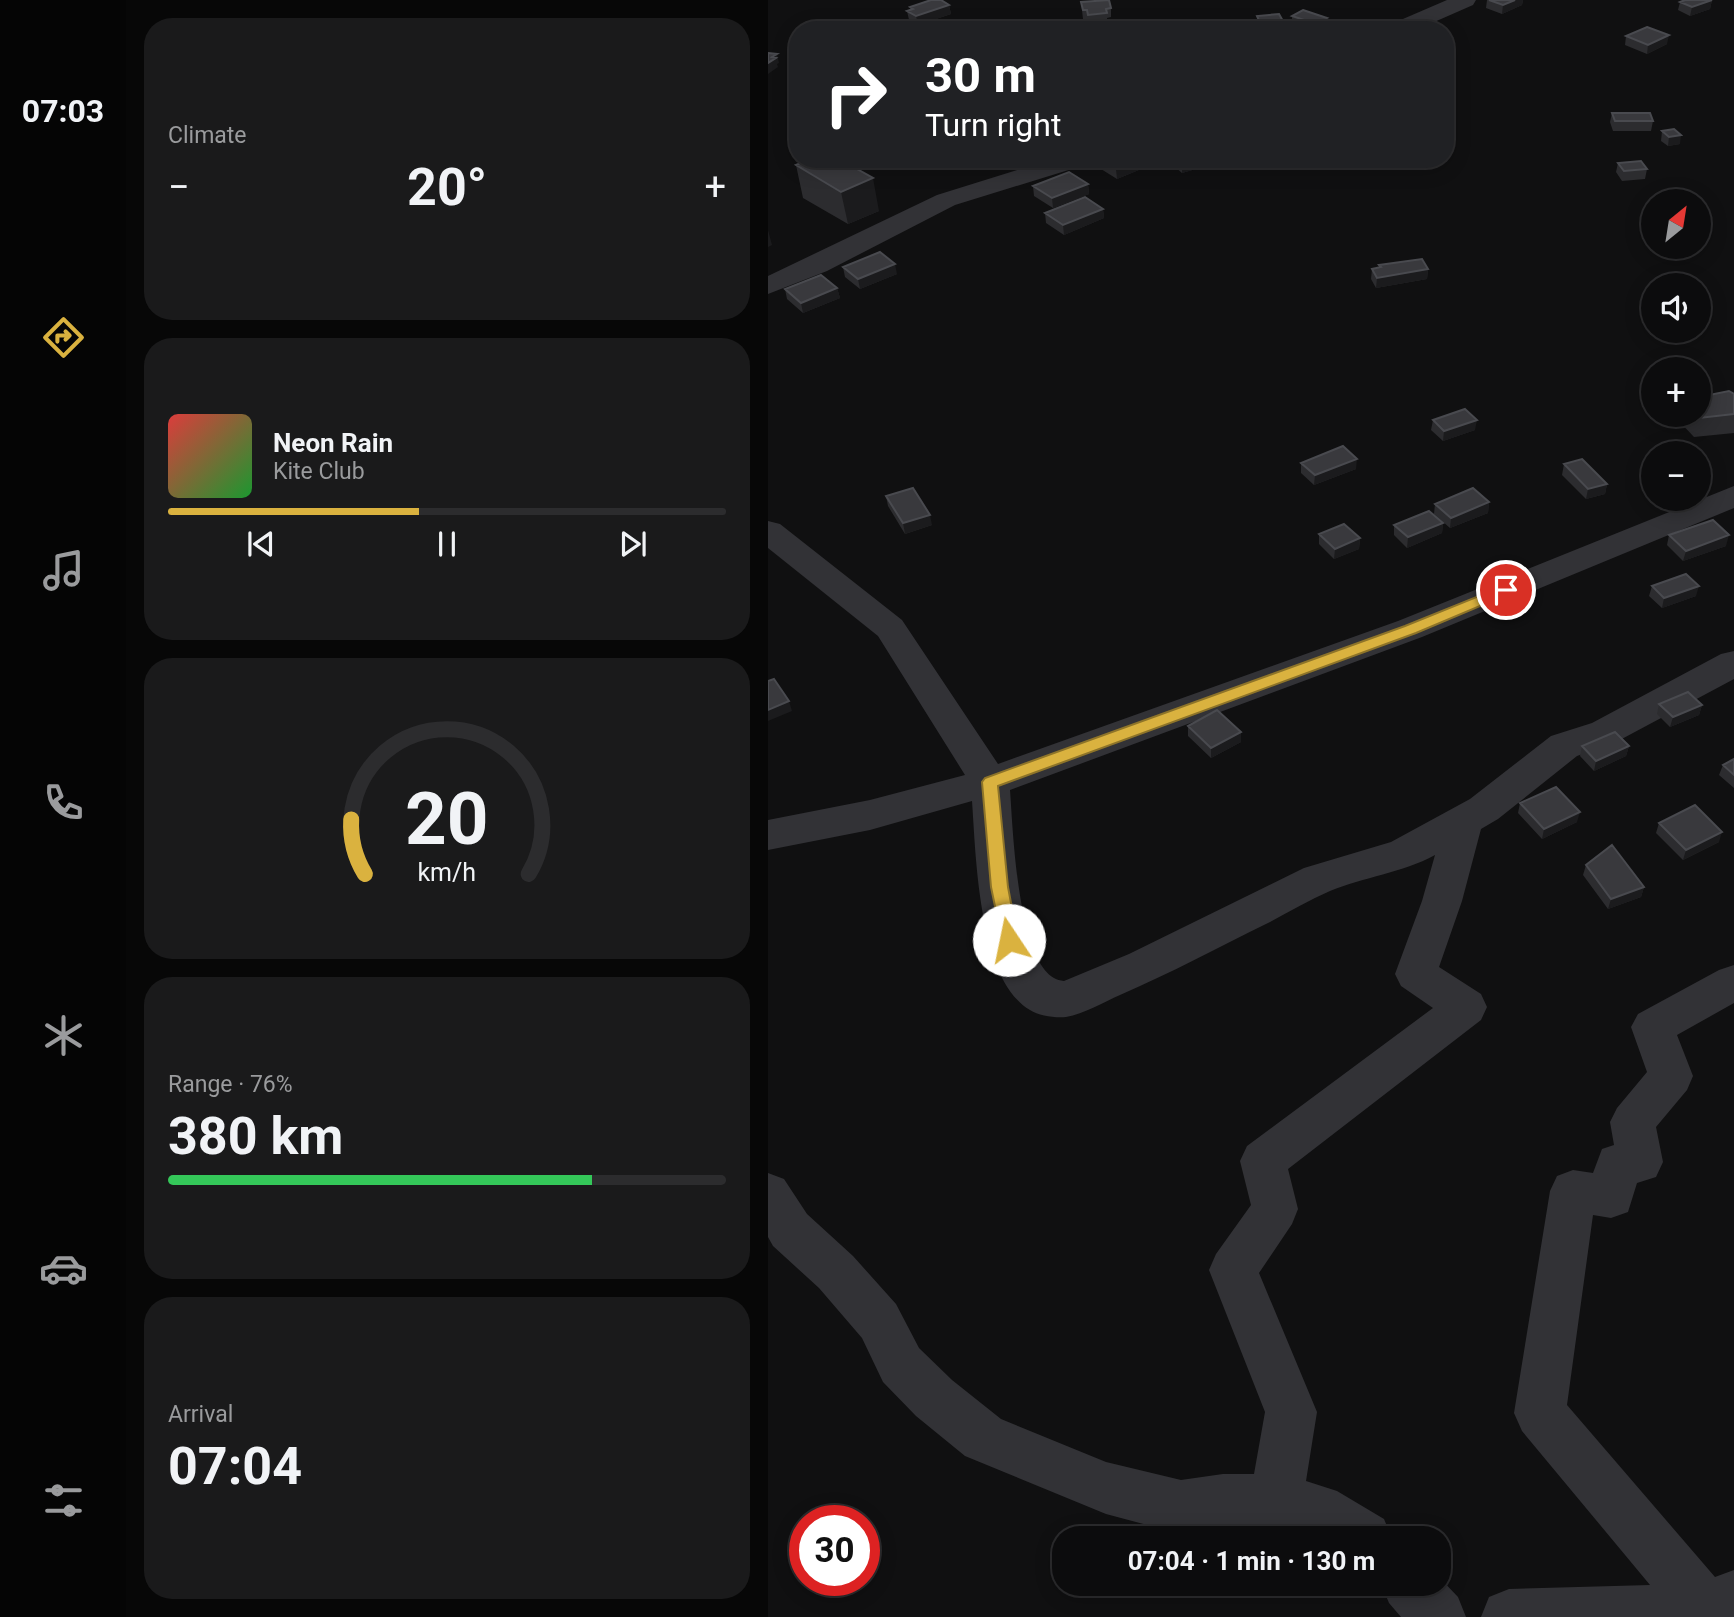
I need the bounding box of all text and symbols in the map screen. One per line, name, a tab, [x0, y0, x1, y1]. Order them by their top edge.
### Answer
text: 30 m	[925, 47, 1036, 104]
icon: right	[810, 49, 901, 140]
text: 07:03	[22, 92, 104, 130]
text: Turn right	[925, 106, 1061, 144]
text: Climate	[168, 122, 247, 149]
text: 20°	[407, 157, 487, 218]
text: −	[168, 165, 190, 209]
text: +	[704, 165, 726, 209]
north arrow	[1641, 189, 1711, 259]
map controls	[1641, 189, 1711, 511]
button: sound	[1641, 273, 1711, 343]
icon: directions	[39, 313, 88, 362]
button: +	[1641, 357, 1711, 427]
text: Neon Rain	[273, 428, 393, 458]
button: −	[1641, 441, 1711, 511]
text: Kite Club	[273, 458, 365, 485]
icon: previous	[242, 525, 280, 563]
icon: pause	[428, 525, 466, 563]
icon: next	[614, 525, 652, 563]
icon: music	[39, 546, 88, 595]
pin	[1476, 560, 1536, 620]
icon: arrive	[1487, 571, 1525, 609]
text: 20	[405, 777, 489, 863]
icon: phone	[39, 778, 88, 827]
text: km/h	[418, 858, 476, 887]
position arrow	[972, 903, 1046, 977]
icon: climate	[39, 1011, 88, 1060]
text: Range · 76%	[168, 1071, 293, 1098]
text: 380 km	[168, 1106, 343, 1167]
icon: car	[39, 1244, 88, 1293]
text: Arrival	[168, 1401, 233, 1428]
text: 07:04	[168, 1436, 302, 1497]
icon: filters	[39, 1476, 88, 1525]
speed limit sign: 30	[789, 1505, 880, 1596]
text: 07:04 · 1 min · 130 m	[1128, 1546, 1375, 1576]

